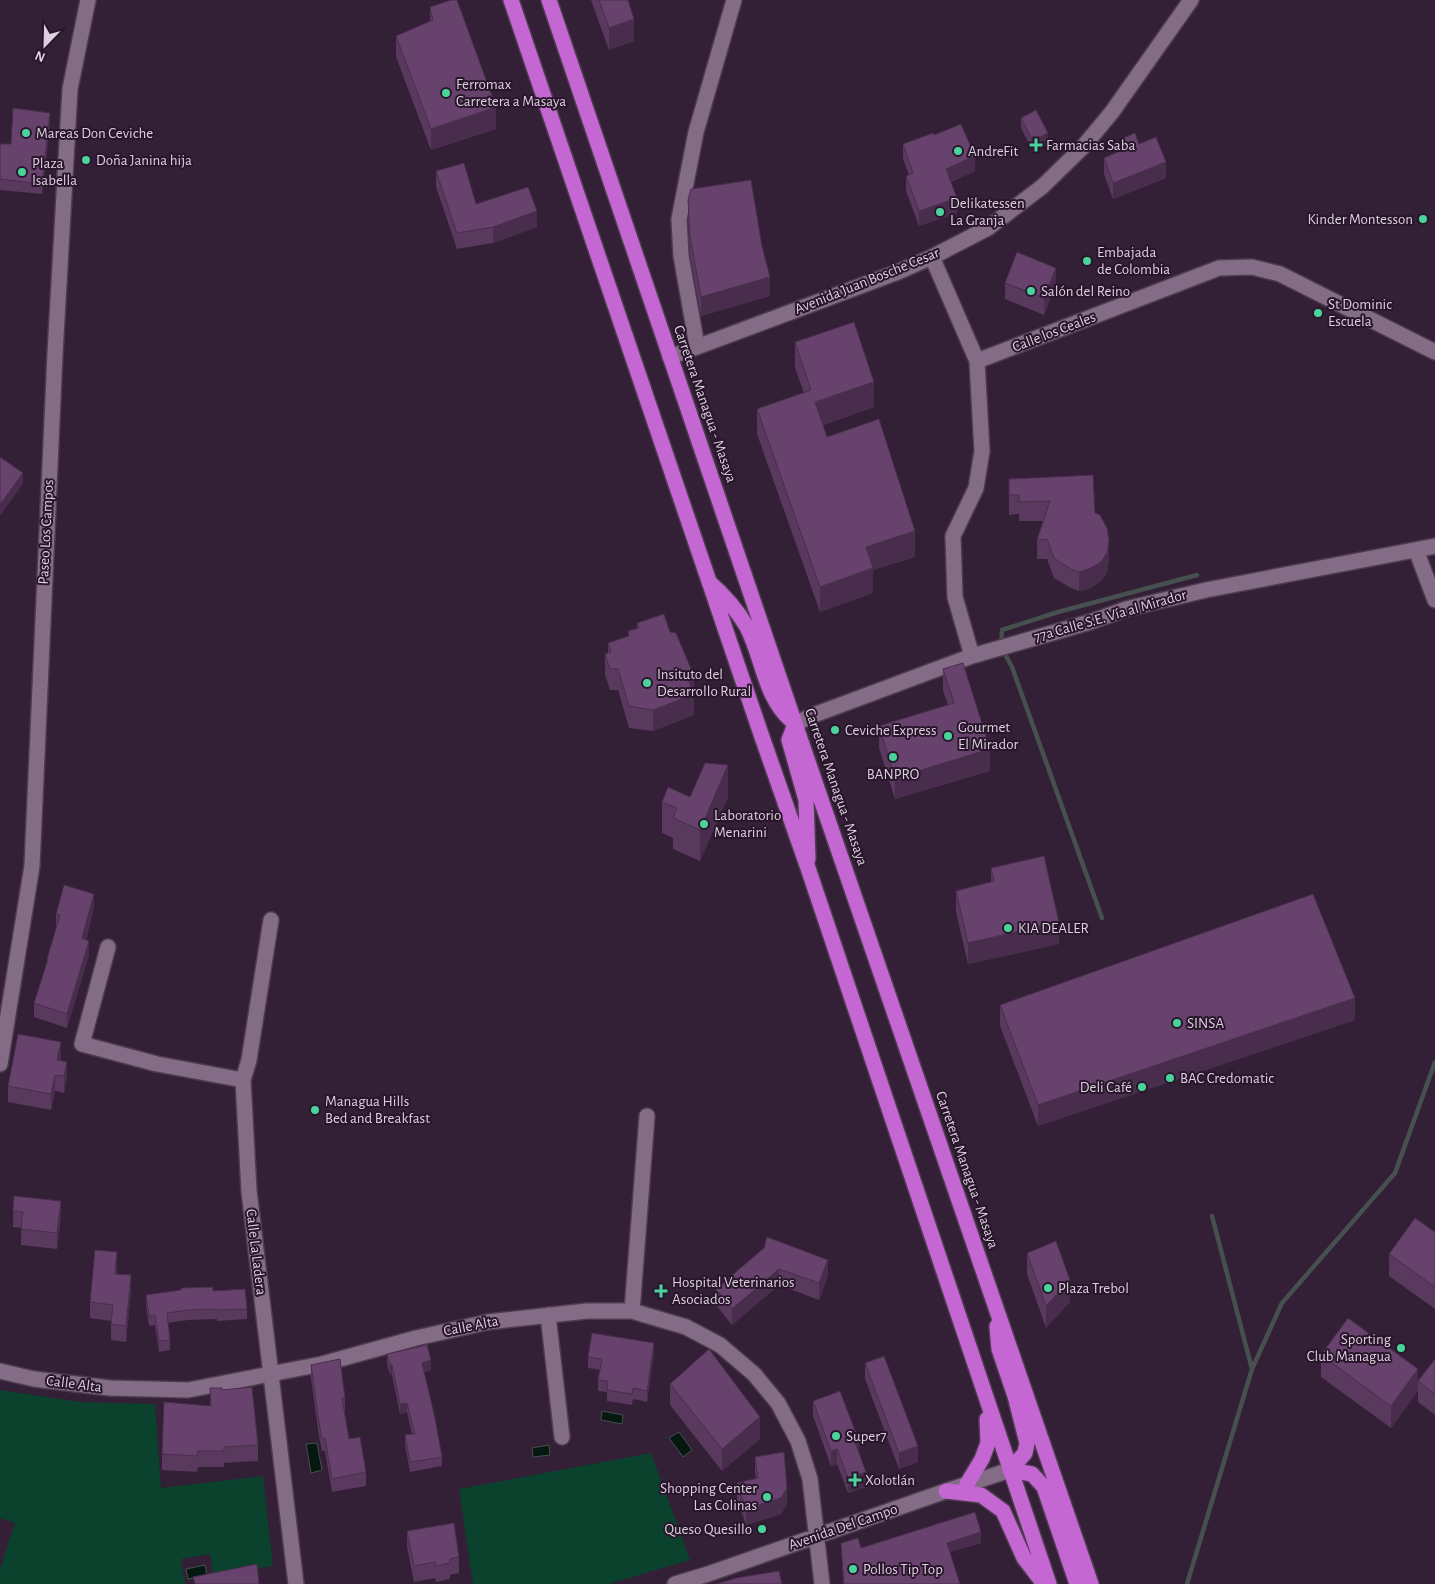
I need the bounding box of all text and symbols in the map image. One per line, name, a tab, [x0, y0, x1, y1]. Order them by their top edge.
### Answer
north arrow	[20, 20, 70, 70]
text: N	[33, 48, 48, 64]
place label: Ferromax Carretera a Masaya	[456, 77, 566, 109]
marker: Ferromax Carretera a Masaya	[440, 87, 452, 99]
place label: Mareas Don Ceviche	[36, 126, 153, 141]
marker: Mareas Don Ceviche	[20, 127, 32, 139]
place label: Farmacias Saba	[1046, 138, 1135, 153]
marker: Farmacias Saba	[1030, 139, 1042, 151]
place label: AndreFit	[968, 144, 1018, 159]
marker: AndreFit	[952, 145, 964, 157]
place label: Doña Janina hija	[96, 153, 192, 168]
marker: Doña Janina hija	[80, 154, 92, 166]
place label: Plaza Isabella	[32, 156, 77, 188]
marker: Plaza Isabella	[16, 166, 28, 178]
place label: Delikatessen La Granja	[950, 196, 1025, 228]
marker: Delikatessen La Granja	[934, 206, 946, 218]
place label: Kinder Montesson	[1307, 212, 1413, 227]
marker: Kinder Montesson	[1417, 213, 1429, 225]
street label: Avenida Juan Bosche Cesar	[793, 245, 942, 317]
place label: Embajada de Colombia	[1097, 245, 1170, 277]
marker: Embajada de Colombia	[1081, 255, 1093, 267]
place label: Salón del Reino	[1041, 284, 1130, 299]
marker: Salón del Reino	[1025, 285, 1037, 297]
place label: St Dominic Escuela	[1328, 297, 1392, 329]
marker: St Dominic Escuela	[1312, 307, 1324, 319]
street label: Calle los Ceales	[1010, 309, 1098, 355]
street label: Carretera Managua - Masaya	[671, 323, 739, 485]
street label: Paseo Los Campos	[36, 479, 56, 585]
street label: 77a Calle S.E. Vía al Mirador	[1032, 587, 1188, 645]
place label: Insituto del Desarrollo Rural	[657, 667, 751, 699]
marker: Insituto del Desarrollo Rural	[641, 677, 653, 689]
street label: Carretera Managua - Masaya	[802, 706, 870, 868]
place label: Gourmet El Mirador	[958, 720, 1018, 752]
place label: Ceviche Express	[845, 723, 936, 738]
marker: Ceviche Express	[829, 724, 841, 736]
marker: Gourmet El Mirador	[942, 730, 954, 742]
marker: BANPRO	[887, 751, 899, 763]
place label: BANPRO	[867, 767, 919, 782]
place label: Laboratorio Menarini	[714, 808, 781, 840]
marker: Laboratorio Menarini	[698, 818, 710, 830]
place label: KIA DEALER	[1018, 921, 1089, 936]
marker: KIA DEALER	[1002, 922, 1014, 934]
place label: SINSA	[1187, 1016, 1224, 1031]
marker: SINSA	[1171, 1017, 1183, 1029]
place label: BAC Credomatic	[1180, 1071, 1274, 1086]
marker: BAC Credomatic	[1164, 1072, 1176, 1084]
place label: Deli Café	[1080, 1080, 1132, 1095]
marker: Deli Café	[1136, 1081, 1148, 1093]
street label: Carretera Managua - Masaya	[933, 1089, 1001, 1251]
place label: Managua Hills Bed and Breakfast	[325, 1094, 430, 1126]
marker: Managua Hills Bed and Breakfast	[309, 1104, 321, 1116]
street label: Calle La Ladera	[243, 1208, 269, 1296]
place label: Hospital Veterinarios Asociados	[672, 1275, 795, 1307]
place label: Plaza Trebol	[1058, 1281, 1129, 1296]
marker: Plaza Trebol	[1042, 1282, 1054, 1294]
marker: Hospital Veterinarios Asociados	[654, 1284, 668, 1298]
street label: Calle Alta	[442, 1313, 500, 1339]
place label: Sporting Club Managua	[1307, 1332, 1392, 1364]
marker: Sporting Club Managua	[1395, 1342, 1407, 1354]
street label: Calle Alta	[45, 1373, 103, 1395]
place label: Super7	[846, 1429, 886, 1444]
marker: Super7	[830, 1430, 842, 1442]
place label: Xolotlán	[865, 1473, 915, 1488]
marker: Xolotlán	[849, 1474, 861, 1486]
place label: Shopping Center Las Colinas	[660, 1481, 757, 1513]
marker: Shopping Center Las Colinas	[761, 1491, 773, 1503]
street label: Avenida Del Campo	[786, 1501, 900, 1553]
place label: Queso Quesillo	[664, 1522, 752, 1537]
marker: Queso Quesillo	[756, 1523, 768, 1535]
place label: Pollos Tip Top	[863, 1562, 943, 1577]
marker: Pollos Tip Top	[847, 1563, 859, 1575]

